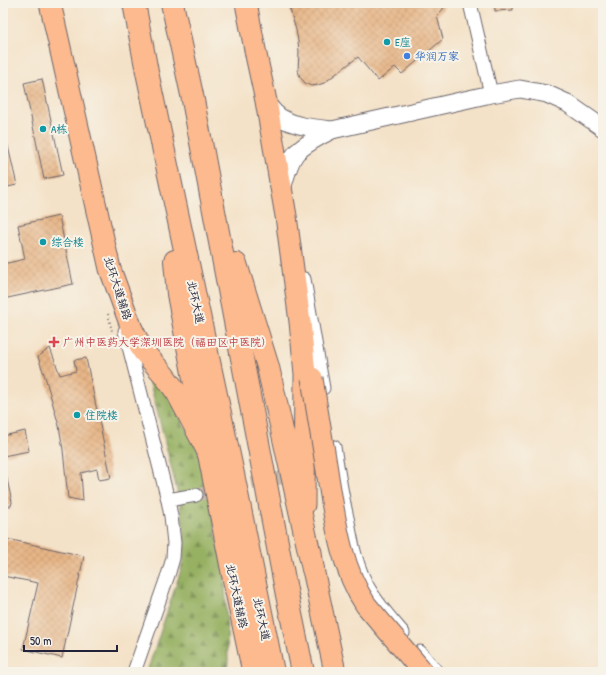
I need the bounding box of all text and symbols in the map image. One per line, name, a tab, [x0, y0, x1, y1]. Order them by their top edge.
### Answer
place label: E座	[395, 35, 411, 49]
marker: E座	[382, 37, 392, 47]
place label: 华润万家	[415, 49, 459, 63]
marker: 华润万家	[402, 51, 412, 61]
place label: A栋	[51, 122, 67, 136]
marker: A栋	[38, 124, 48, 134]
place label: 综合楼	[51, 235, 84, 249]
marker: 综合楼	[38, 237, 48, 247]
street label: 北环大道辅路	[101, 254, 135, 322]
street label: 北环大道	[185, 279, 207, 325]
place label: 广州中医药大学深圳医院（福田区中医院）	[63, 335, 272, 349]
marker: 广州中医药大学深圳医院（福田区中医院）	[48, 336, 60, 348]
place label: 住院楼	[85, 408, 118, 422]
marker: 住院楼	[72, 410, 82, 420]
street label: 北环大道辅路	[223, 562, 251, 630]
street label: 北环大道	[251, 596, 273, 642]
scale bar	[24, 627, 117, 653]
text: 50 m	[30, 632, 51, 649]

